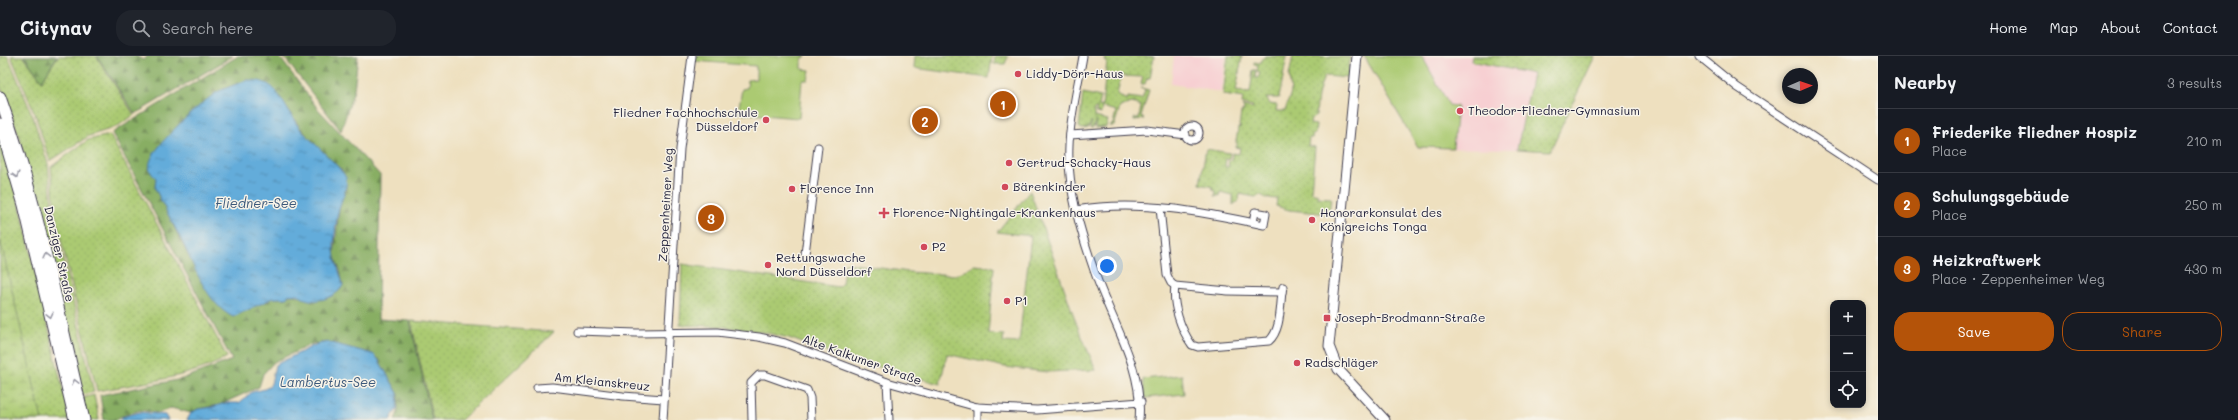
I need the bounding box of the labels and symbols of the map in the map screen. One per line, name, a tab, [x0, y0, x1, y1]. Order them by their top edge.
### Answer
place label: Liddy-Dörr-Haus	[1026, 65, 1124, 81]
north arrow	[1782, 68, 1818, 104]
marker: Liddy-Dörr-Haus	[1013, 69, 1023, 79]
pin: 1	[990, 89, 1016, 119]
place label: Theodor-Fliedner-Gymnasium	[1468, 102, 1640, 118]
place label: Fliedner Fachhochschule Düsseldorf	[613, 104, 758, 134]
pin: 2	[912, 106, 938, 136]
marker: Theodor-Fliedner-Gymnasium	[1455, 106, 1465, 116]
marker: Fliedner Fachhochschule Düsseldorf	[761, 115, 771, 125]
street label: Zeppenheimer Weg	[654, 148, 676, 262]
place label: Gertrud-Schacky-Haus	[1017, 154, 1151, 170]
marker: Gertrud-Schacky-Haus	[1004, 158, 1014, 168]
one-way arrow	[11, 171, 20, 178]
place label: Bärenkinder	[1013, 178, 1086, 194]
place label: Florence Inn	[800, 180, 874, 196]
marker: Bärenkinder	[1000, 182, 1010, 192]
marker: Florence Inn	[787, 184, 797, 194]
water label: Fliedner-See	[215, 194, 297, 211]
pin: 3	[698, 203, 724, 233]
street label: Danziger Straße	[41, 204, 79, 303]
place label: Florence-Nightingale-Krankenhaus	[893, 204, 1096, 220]
place label: Honorarkonsulat des Königreichs Tonga	[1320, 204, 1442, 234]
marker: Florence-Nightingale-Krankenhaus	[878, 207, 890, 219]
marker: Honorarkonsulat des Königreichs Tonga	[1307, 215, 1317, 225]
place label: P2	[932, 238, 946, 254]
marker: P2	[919, 242, 929, 252]
place label: Rettungswache Nord Düsseldorf	[776, 249, 872, 279]
one-way arrow	[42, 252, 50, 259]
your location	[1097, 256, 1117, 276]
marker: Rettungswache Nord Düsseldorf	[763, 260, 773, 270]
place label: P1	[1015, 292, 1028, 308]
marker: P1	[1002, 296, 1012, 306]
place label: Joseph-Brodmann-Straße	[1335, 309, 1485, 325]
one-way arrow	[45, 311, 54, 318]
marker: Joseph-Brodmann-Straße	[1322, 313, 1332, 323]
street label: Alte Kalkumer Straße	[800, 330, 924, 388]
place label: Radschläger	[1305, 354, 1378, 370]
marker: Radschläger	[1292, 358, 1302, 368]
street label: Am Kleianskreuz	[553, 368, 651, 394]
water label: Lambertus-See	[280, 373, 376, 390]
one-way arrow	[72, 379, 80, 385]

